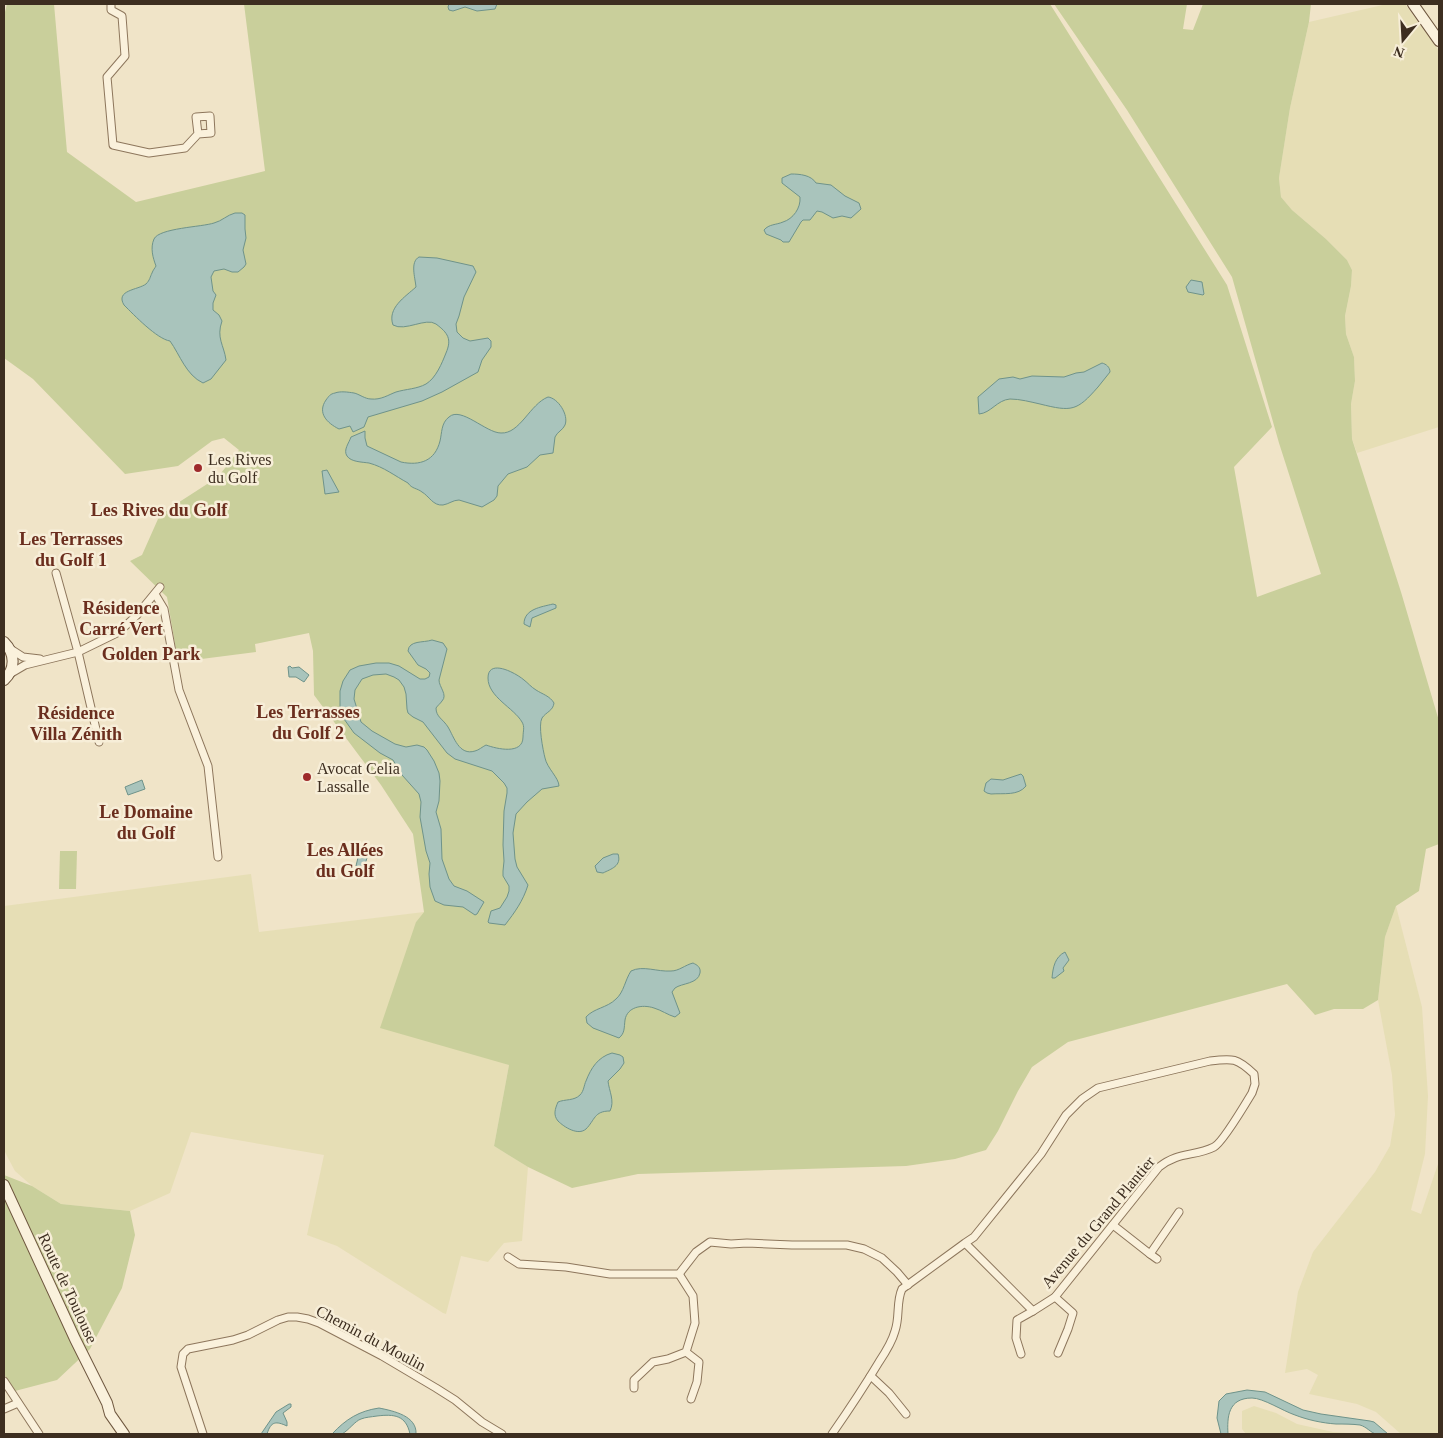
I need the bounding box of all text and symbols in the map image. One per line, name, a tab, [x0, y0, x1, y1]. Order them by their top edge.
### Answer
north arrow	[1378, 15, 1428, 65]
text: N	[1392, 43, 1406, 61]
place label: Les Rives du Golf	[208, 451, 272, 486]
marker: Les Rives du Golf	[192, 462, 204, 474]
district label: Les Rives du Golf	[91, 500, 228, 520]
district label: Les Terrasses du Golf 1	[19, 529, 123, 570]
district label: Résidence Carré Vert	[79, 598, 163, 639]
district label: Golden Park	[102, 644, 200, 664]
district label: Les Terrasses du Golf 2	[256, 702, 360, 743]
district label: Résidence Villa Zénith	[30, 703, 122, 744]
place label: Avocat Celia Lassalle	[317, 760, 400, 795]
marker: Avocat Celia Lassalle	[301, 771, 313, 783]
district label: Le Domaine du Golf	[99, 802, 193, 843]
district label: Les Allées du Golf	[307, 840, 383, 881]
street label: Avenue du Grand Plantier	[1038, 1152, 1158, 1291]
street label: Route de Toulouse	[35, 1230, 101, 1346]
street label: Chemin du Moulin	[313, 1302, 429, 1374]

